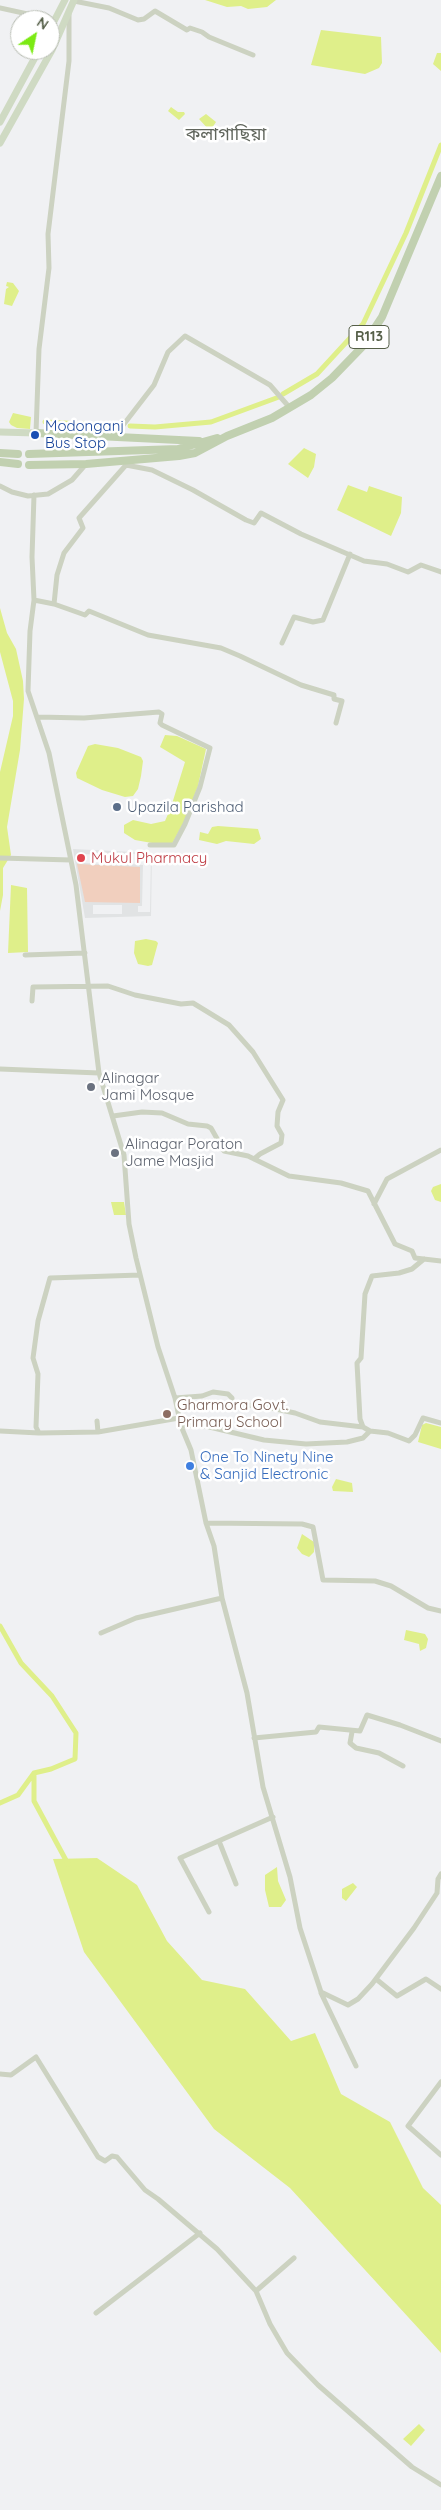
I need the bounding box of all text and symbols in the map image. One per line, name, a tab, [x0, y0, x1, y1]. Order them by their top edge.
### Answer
north arrow	[10, 10, 60, 60]
text: N	[34, 13, 52, 34]
district label: কলাগাছিয়া	[186, 124, 266, 146]
road number: R113	[349, 326, 389, 348]
place label: Modonganj Bus Stop	[45, 417, 124, 452]
marker: Modonganj Bus Stop	[29, 429, 41, 441]
place label: Upazila Parishad	[127, 798, 244, 816]
marker: Upazila Parishad	[111, 801, 123, 813]
place label: Mukul Pharmacy	[91, 849, 207, 867]
marker: Mukul Pharmacy	[75, 852, 87, 864]
place label: Alinagar Jami Mosque	[101, 1069, 194, 1104]
marker: Alinagar Jami Mosque	[85, 1081, 97, 1093]
place label: Alinagar Poraton Jame Masjid	[125, 1135, 243, 1170]
marker: Alinagar Poraton Jame Masjid	[109, 1147, 121, 1159]
place label: Gharmora Govt. Primary School	[177, 1396, 288, 1431]
marker: Gharmora Govt. Primary School	[161, 1408, 173, 1420]
place label: One To Ninety Nine & Sanjid Electronic	[200, 1448, 333, 1483]
marker: One To Ninety Nine & Sanjid Electronic	[184, 1460, 196, 1472]

